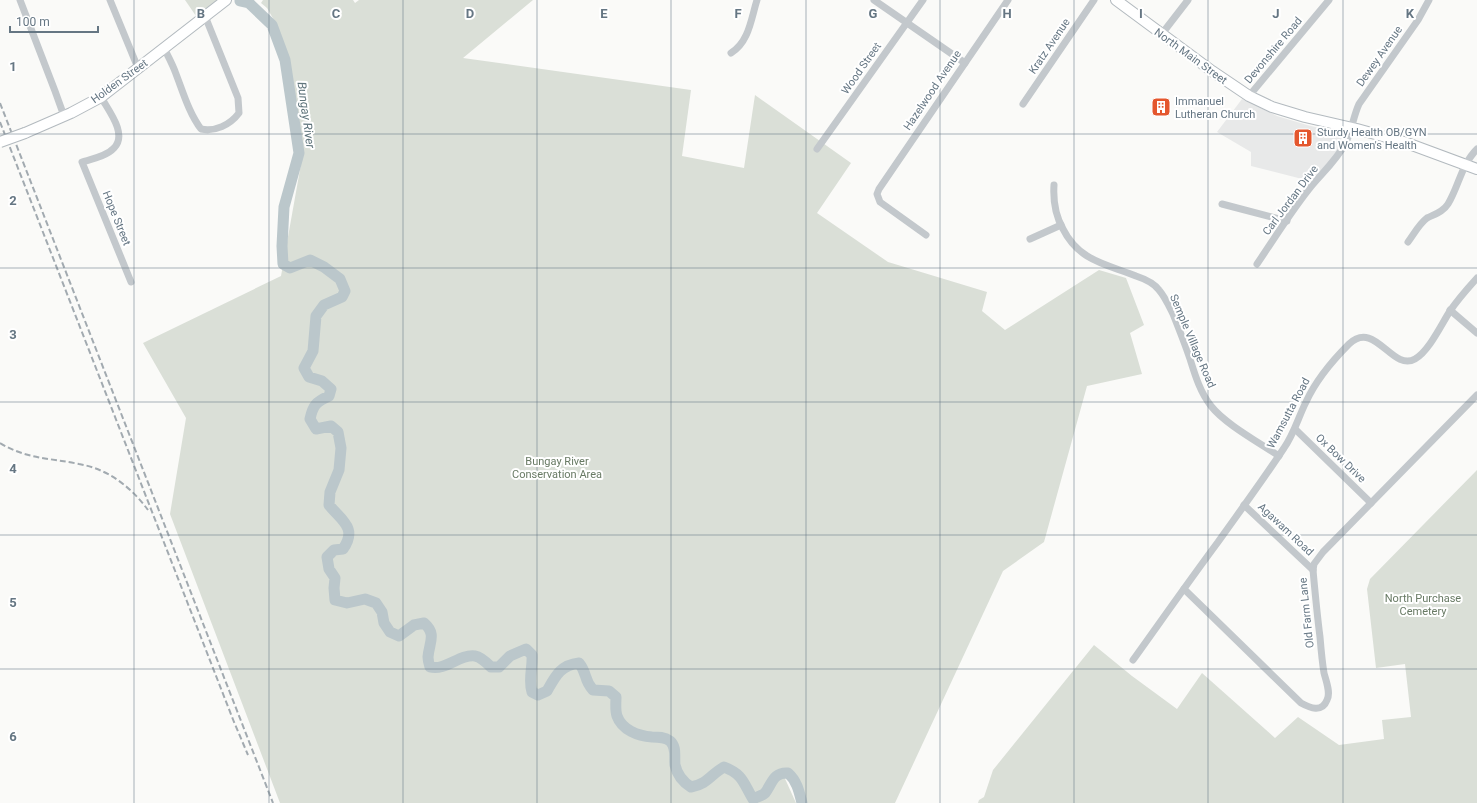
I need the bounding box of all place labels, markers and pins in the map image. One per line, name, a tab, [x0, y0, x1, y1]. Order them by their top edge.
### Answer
place label: Immanuel Lutheran Church	[1175, 95, 1255, 121]
building icon: Immanuel Lutheran Church	[1150, 96, 1172, 118]
place label: Sturdy Health OB/GYN and Women's Health	[1317, 126, 1427, 152]
building icon: Sturdy Health OB/GYN and Women's Health	[1292, 127, 1314, 149]

